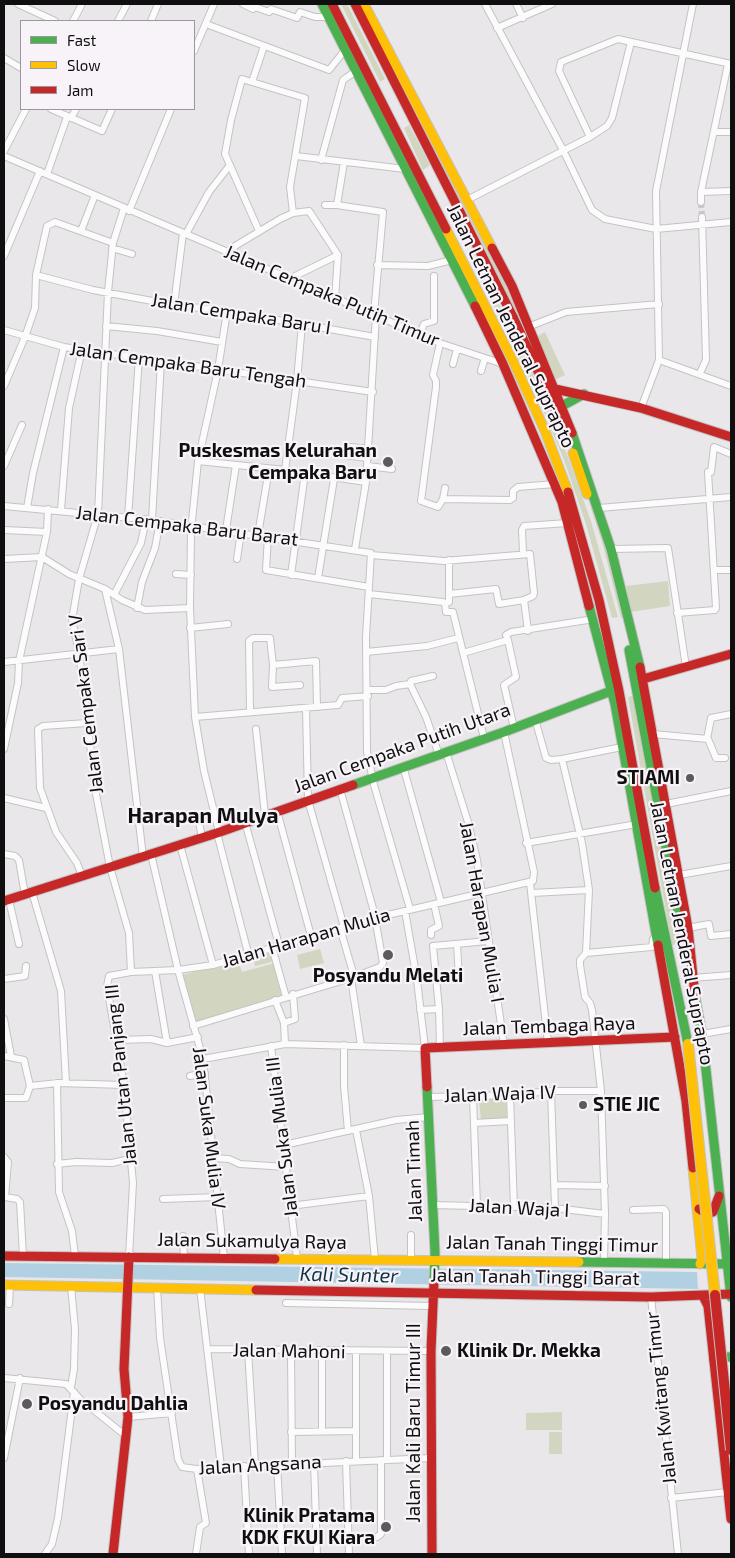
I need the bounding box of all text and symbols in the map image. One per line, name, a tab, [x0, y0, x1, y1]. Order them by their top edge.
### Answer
legend	[20, 20, 195, 110]
text: Fast	[67, 31, 96, 49]
text: Slow	[67, 56, 101, 74]
text: Jam	[67, 81, 93, 99]
street label: Jalan Letnan Jenderal Suprapto	[442, 200, 580, 452]
street label: Jalan Cempaka Putih Timur	[221, 240, 443, 352]
street label: Jalan Cempaka Baru I	[150, 289, 332, 339]
street label: Jalan Cempaka Baru Tengah	[68, 337, 308, 393]
place label: Puskesmas Kelurahan Cempaka Baru	[179, 440, 377, 484]
marker: Puskesmas Kelurahan Cempaka Baru	[381, 455, 395, 469]
street label: Jalan Cempaka Baru Barat	[74, 501, 300, 551]
street label: Jalan Cempaka Sari V	[64, 613, 108, 795]
street label: Jalan Cempaka Putih Utara	[290, 698, 514, 798]
place label: STIAMI	[617, 767, 680, 789]
marker: STIAMI	[684, 772, 696, 784]
street label: Jalan Letnan Jenderal Suprapto	[645, 799, 719, 1067]
district label: Harapan Mulya	[128, 803, 278, 829]
street label: Jalan Harapan Mulia I	[455, 820, 509, 1004]
street label: Jalan Harapan Mulia	[219, 903, 393, 973]
marker: Posyandu Melati	[381, 948, 395, 962]
place label: Posyandu Melati	[313, 965, 463, 987]
street label: Jalan Utan Panjang III	[100, 983, 142, 1167]
street label: Jalan Tembaga Raya	[462, 1012, 636, 1040]
street label: Jalan Suka Mulia IV	[188, 1046, 230, 1210]
street label: Jalan Suka Mulia III	[261, 1055, 303, 1219]
street label: Jalan Waja IV	[443, 1081, 557, 1107]
place label: STIE JIC	[593, 1094, 660, 1116]
marker: STIE JIC	[577, 1099, 589, 1111]
street label: Jalan Timah	[401, 1120, 427, 1222]
street label: Jalan Waja I	[468, 1194, 570, 1222]
street label: Jalan Sukamulya Raya	[157, 1228, 347, 1254]
street label: Jalan Tanah Tinggi Timur	[446, 1231, 658, 1257]
water label: Kali Sunter	[299, 1262, 399, 1288]
street label: Jalan Tanah Tinggi Barat	[430, 1264, 640, 1290]
street label: Jalan Kwitang Timur	[641, 1310, 681, 1486]
street label: Jalan Kali Baru Timur III	[403, 1323, 425, 1523]
street label: Jalan Mahoni	[232, 1339, 346, 1363]
place label: Klinik Dr. Mekka	[457, 1340, 601, 1362]
marker: Klinik Dr. Mekka	[439, 1344, 453, 1358]
place label: Posyandu Dahlia	[38, 1393, 188, 1415]
marker: Posyandu Dahlia	[20, 1397, 34, 1411]
street label: Jalan Angsana	[198, 1450, 322, 1480]
place label: Klinik Pratama KDK FKUI Kiara	[242, 1505, 375, 1549]
marker: Klinik Pratama KDK FKUI Kiara	[379, 1520, 393, 1534]

